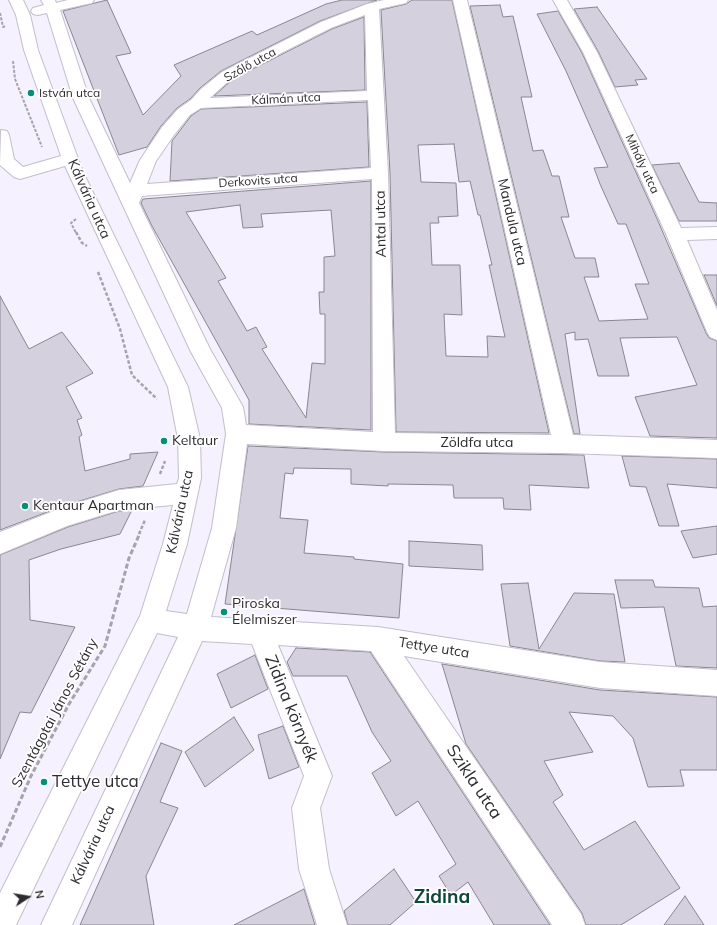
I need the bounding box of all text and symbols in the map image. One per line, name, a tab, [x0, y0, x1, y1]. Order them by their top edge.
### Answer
street label: Szőlő utca	[221, 45, 279, 85]
place label: István utca	[39, 86, 100, 100]
marker: István utca	[26, 88, 36, 98]
street label: Kálmán utca	[251, 90, 321, 108]
street label: Mihály utca	[622, 132, 662, 196]
street label: Kálvária utca	[64, 157, 114, 241]
street label: Derkovits utca	[218, 171, 298, 191]
street label: Mandula utca	[494, 177, 530, 267]
street label: Antal utca	[372, 190, 390, 258]
place label: Keltaur	[172, 433, 218, 449]
street label: Zöldfa utca	[441, 435, 513, 451]
marker: Keltaur	[159, 436, 169, 446]
street label: Kálvária utca	[163, 469, 197, 555]
place label: Kentaur Apartman	[33, 498, 154, 514]
marker: Kentaur Apartman	[20, 501, 30, 511]
place label: Piroska Élelmiszer	[232, 596, 297, 628]
marker: Piroska Élelmiszer	[219, 607, 229, 617]
street label: Tettye utca	[397, 634, 471, 662]
street label: Szentágotai János Sétány	[8, 635, 102, 791]
street label: Zidina környék	[260, 652, 322, 766]
street label: Szikla utca	[442, 741, 506, 823]
place label: Tettye utca	[52, 772, 139, 792]
marker: Tettye utca	[39, 777, 49, 787]
street label: Kálvária utca	[67, 803, 119, 887]
north arrow	[8, 877, 48, 917]
district label: Zidina	[414, 886, 470, 908]
text: N	[32, 889, 47, 900]

